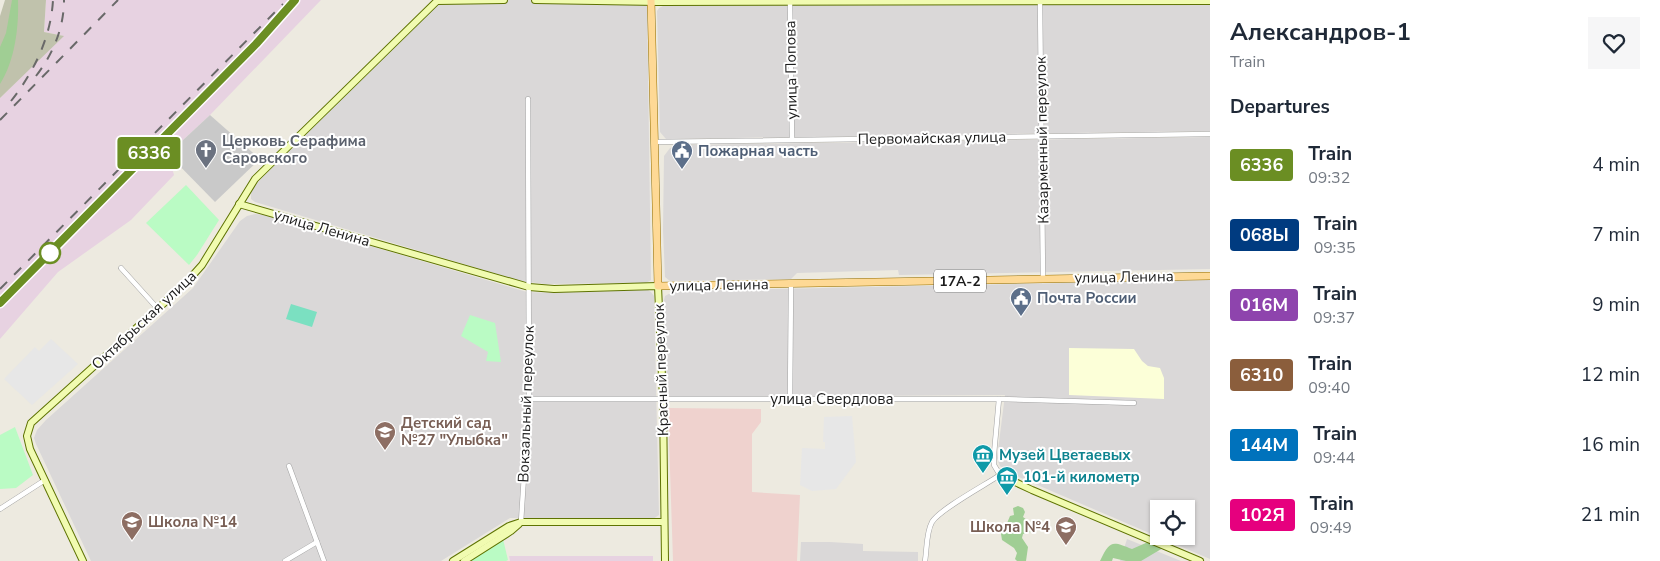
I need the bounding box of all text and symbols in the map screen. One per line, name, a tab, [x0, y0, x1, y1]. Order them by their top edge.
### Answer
text: Александров-1	[1230, 16, 1411, 48]
button: heart	[1588, 17, 1640, 69]
street label: улица Попова	[780, 20, 802, 120]
text: Train	[1230, 51, 1265, 73]
street label: Казарменный переулок	[1031, 56, 1053, 224]
text: Departures	[1230, 94, 1330, 120]
street label: Первомайская улица	[858, 127, 1006, 149]
place label: Церковь Серафима Саровского	[222, 131, 366, 168]
line badge: 6336	[114, 137, 184, 169]
church icon: Церковь Серафима Саровского	[194, 138, 218, 169]
public building icon: Пожарная часть	[670, 139, 694, 170]
text: 6336	[127, 141, 171, 165]
place label: Пожарная часть	[698, 141, 818, 161]
text: Train	[1308, 141, 1352, 167]
text: 4 min	[1592, 152, 1640, 178]
text: 6336	[1240, 153, 1283, 177]
text: 09:32	[1308, 167, 1350, 189]
street label: улица Ленина	[271, 205, 373, 251]
text: Train	[1314, 211, 1358, 237]
text: 7 min	[1592, 222, 1640, 248]
text: 068Ы	[1240, 223, 1289, 247]
text: 09:35	[1314, 237, 1356, 259]
unlabelled marker	[39, 242, 61, 264]
street label: Октябрьская улица	[87, 266, 201, 374]
street label: улица Ленина	[1074, 266, 1174, 288]
road number: 17А-2	[934, 270, 986, 292]
street label: улица Ленина	[669, 274, 769, 296]
text: Train	[1313, 281, 1357, 307]
public building icon: Почта России	[1009, 286, 1033, 317]
place label: Почта России	[1037, 288, 1137, 308]
text: 9 min	[1592, 292, 1640, 318]
text: 016М	[1240, 293, 1288, 317]
street label: Красный переулок	[649, 303, 673, 436]
text: 09:37	[1313, 307, 1355, 329]
street label: Вокзальный переулок	[513, 325, 539, 483]
text: Train	[1308, 351, 1352, 377]
text: 12 min	[1581, 362, 1640, 388]
text: 6310	[1240, 363, 1283, 387]
text: 09:40	[1308, 377, 1350, 399]
street label: улица Свердлова	[770, 389, 894, 409]
place label: Детский сад №27 "Улыбка"	[401, 413, 508, 450]
school or university icon: Детский сад №27 "Улыбка"	[373, 420, 397, 451]
text: Train	[1313, 421, 1357, 447]
text: 16 min	[1581, 432, 1640, 458]
text: 144М	[1240, 433, 1288, 457]
museum icon: Музей Цветаевых	[971, 443, 995, 474]
place label: Музей Цветаевых	[999, 445, 1131, 465]
text: 09:44	[1313, 447, 1355, 469]
museum icon: 101-й километр	[995, 465, 1019, 496]
place label: 101-й километр	[1023, 467, 1140, 487]
text: Train	[1310, 491, 1354, 517]
map controls	[1150, 500, 1195, 545]
button: locate	[1150, 500, 1195, 545]
text: 21 min	[1581, 502, 1640, 528]
text: 102Я	[1240, 503, 1285, 527]
school or university icon: Школа №14	[120, 510, 144, 541]
place label: Школа №14	[148, 512, 237, 532]
school or university icon: Школа №4	[1054, 515, 1078, 546]
place label: Школа №4	[970, 517, 1050, 537]
text: 09:49	[1310, 517, 1352, 539]

